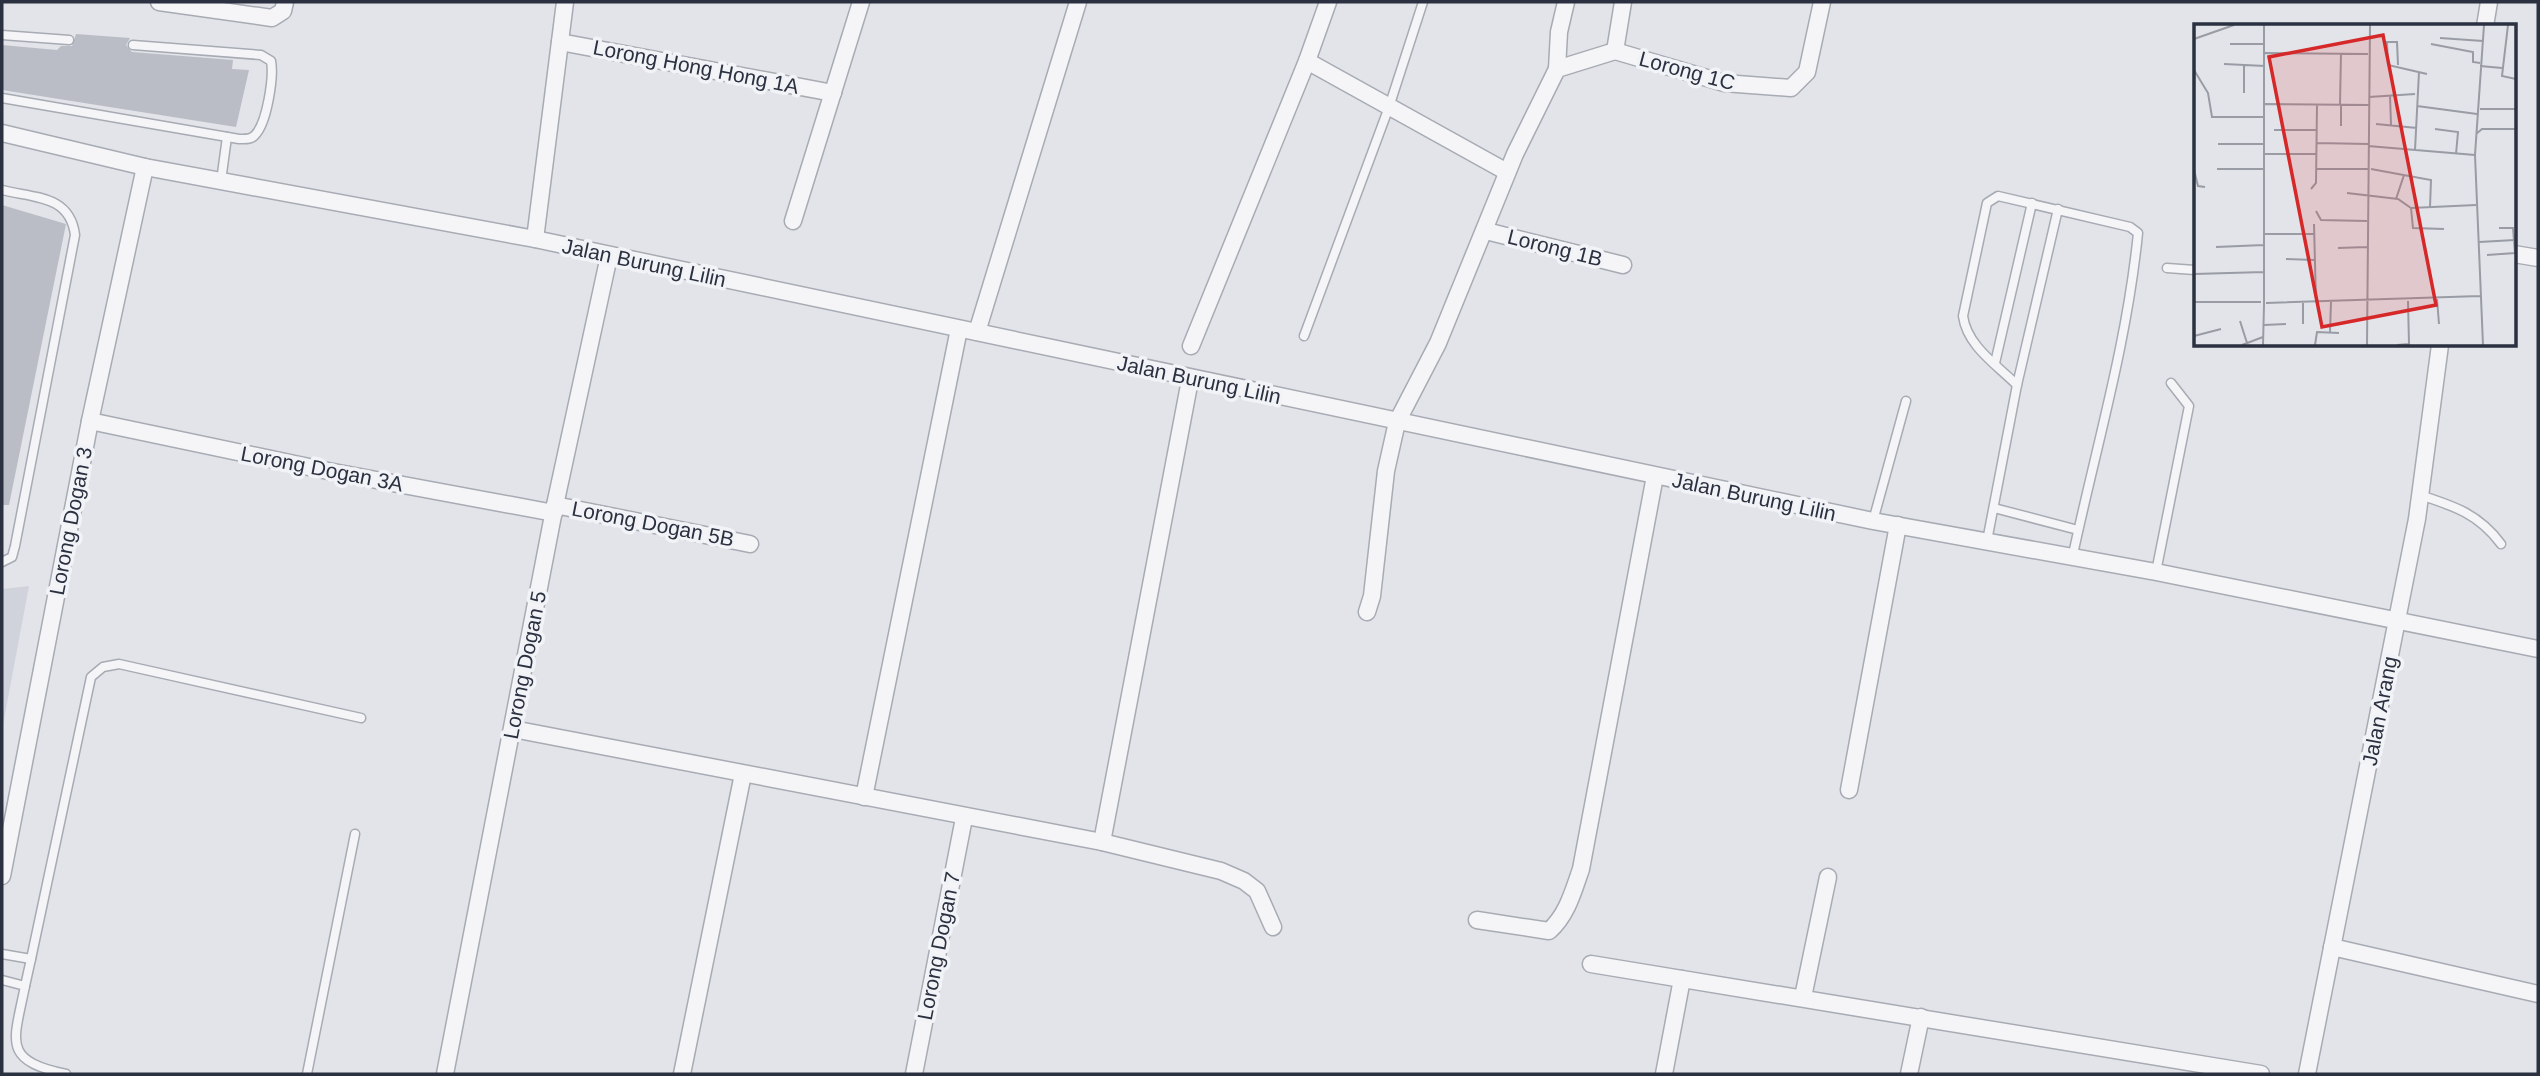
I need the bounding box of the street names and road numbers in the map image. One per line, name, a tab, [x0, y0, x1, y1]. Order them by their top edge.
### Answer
street label: Lorong Hong Hong 1A	[591, 35, 801, 98]
street label: Lorong 1C	[1637, 47, 1737, 94]
street label: Lorong 1B	[1505, 225, 1605, 270]
street label: Jalan Burung Lilin	[560, 234, 728, 291]
street label: Jalan Burung Lilin	[1115, 351, 1283, 408]
street label: Lorong Dogan 3A	[239, 442, 405, 496]
street label: Lorong Dogan 3	[45, 445, 96, 597]
street label: Jalan Burung Lilin	[1670, 468, 1838, 525]
street label: Lorong Dogan 5B	[570, 497, 736, 551]
street label: Lorong Dogan 5	[499, 589, 550, 741]
street label: Jalan Arang	[2358, 654, 2401, 768]
street label: Lorong Dogan 7	[913, 870, 964, 1022]

